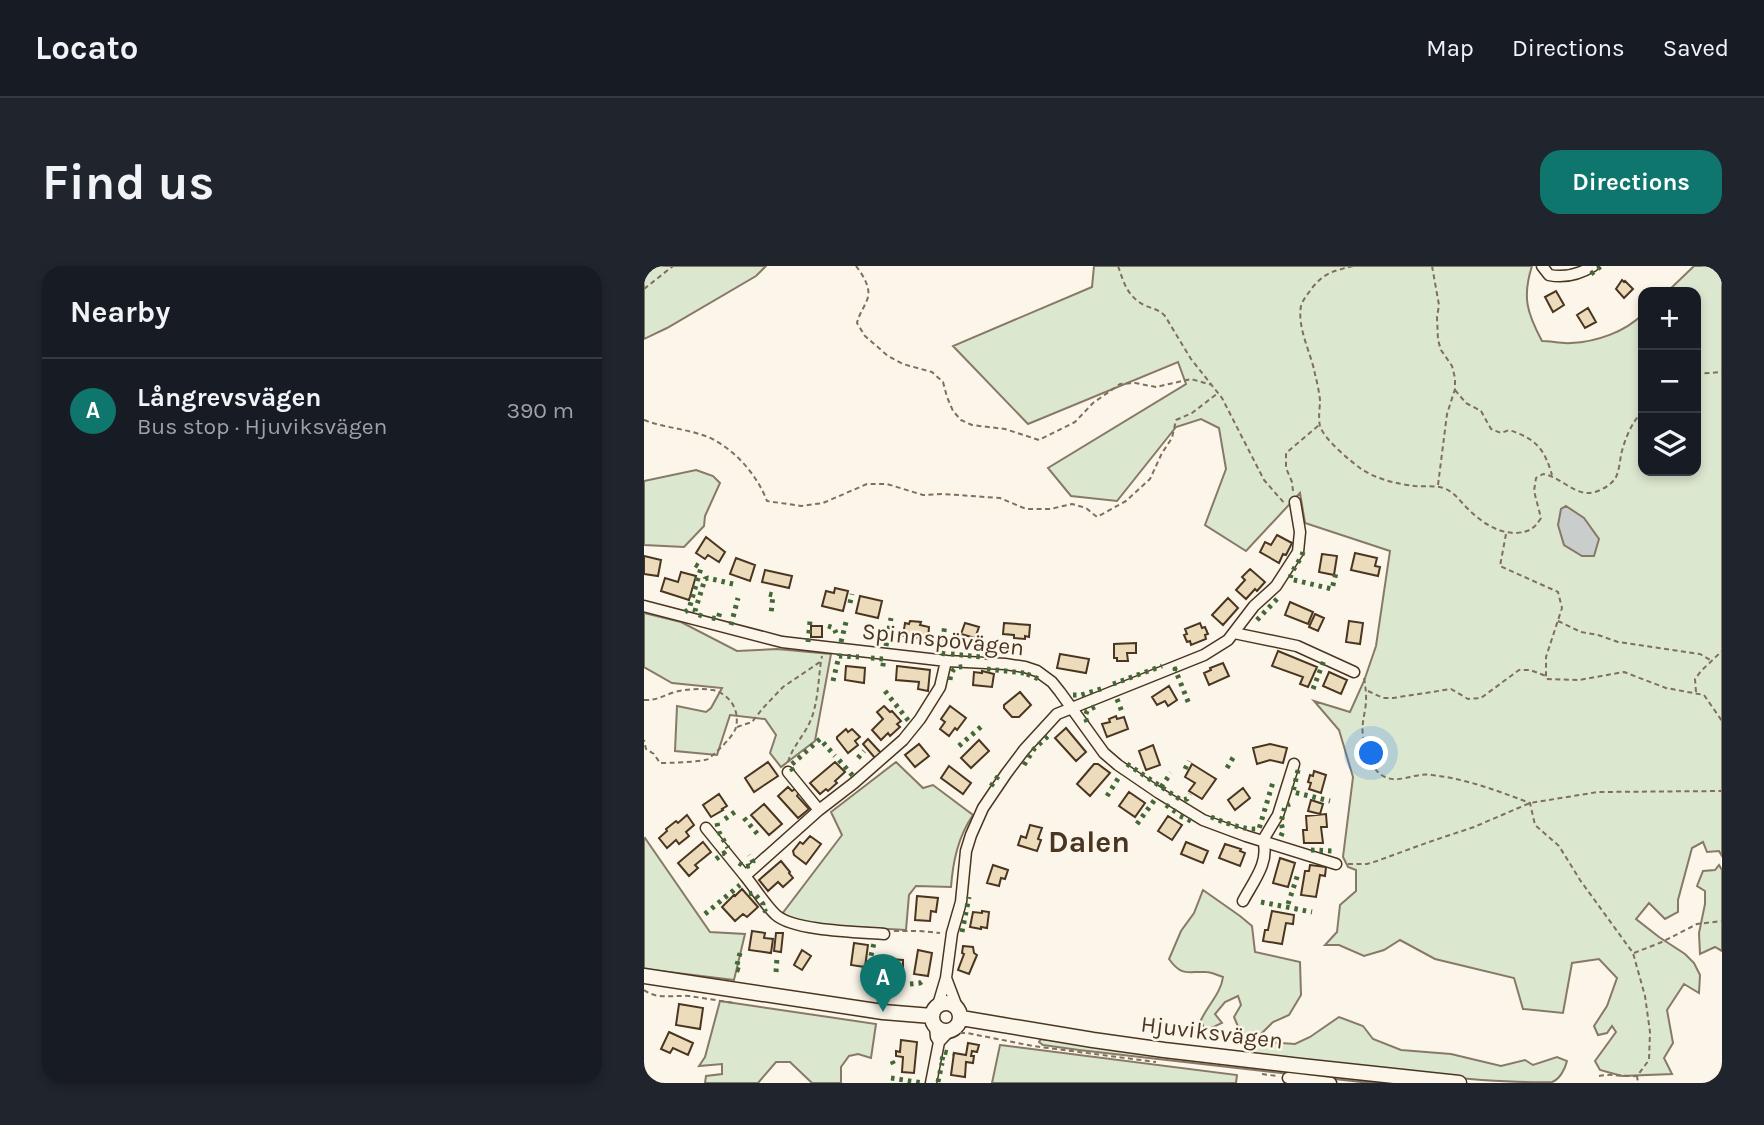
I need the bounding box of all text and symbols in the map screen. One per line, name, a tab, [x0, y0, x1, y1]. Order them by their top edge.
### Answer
text: Locato	[35, 29, 138, 67]
text: Map	[1426, 34, 1474, 62]
text: Directions	[1512, 34, 1625, 62]
text: Saved	[1663, 34, 1729, 62]
button: Directions	[1540, 150, 1722, 214]
text: Find us	[42, 154, 214, 211]
map controls	[1638, 287, 1701, 476]
button: +	[1638, 287, 1701, 350]
text: Nearby	[70, 294, 170, 330]
button: −	[1638, 350, 1701, 413]
text: Långrevsvägen	[137, 382, 321, 413]
text: A	[86, 397, 100, 424]
text: 390 m	[506, 397, 574, 424]
text: Bus stop · Hjuviksvägen	[137, 413, 387, 440]
button: layers	[1638, 413, 1701, 476]
street label: Spinnspövägen	[860, 618, 1025, 661]
your location	[1354, 736, 1388, 770]
district label: Dalen	[1048, 824, 1130, 860]
pin: A	[860, 954, 906, 1012]
street label: Hjuviksvägen	[1139, 1010, 1284, 1055]

